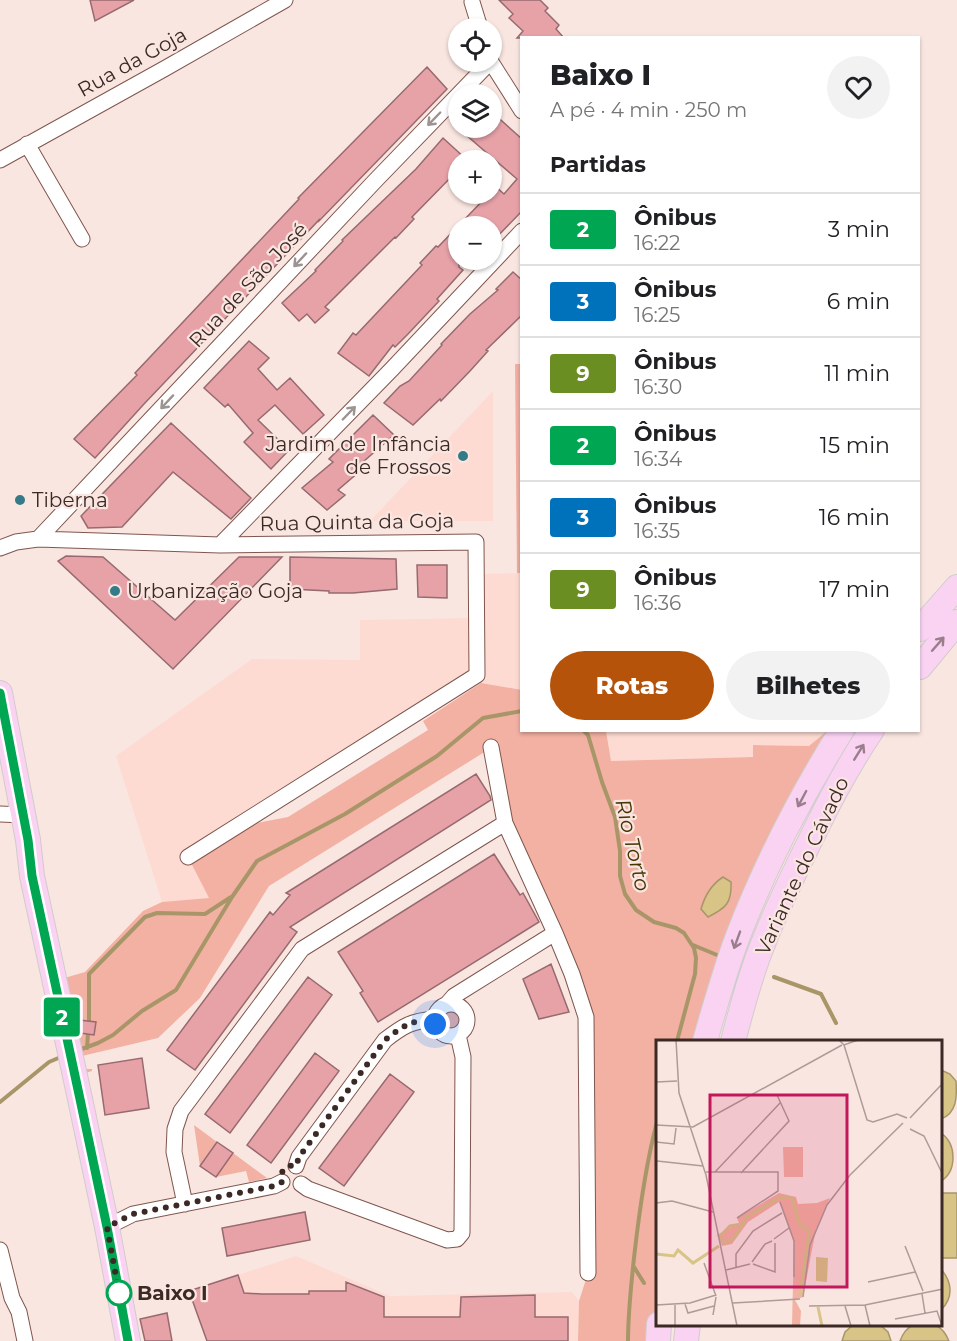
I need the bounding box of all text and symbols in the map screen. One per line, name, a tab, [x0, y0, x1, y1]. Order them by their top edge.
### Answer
map controls	[448, 18, 502, 270]
button: locate	[448, 18, 502, 72]
street label: Rua da Goja	[73, 22, 191, 102]
button: heart	[827, 56, 890, 119]
text: Baixo I	[550, 58, 651, 92]
button: layers	[448, 84, 502, 138]
text: A pé · 4 min · 250 m	[550, 98, 747, 122]
one-way arrow	[427, 111, 442, 126]
button: +	[448, 150, 502, 204]
text: Partidas	[550, 151, 646, 178]
text: Ônibus	[634, 204, 716, 231]
button: −	[448, 216, 502, 270]
text: 3 min	[828, 216, 890, 243]
text: 2	[577, 217, 589, 242]
street label: Rua de São José	[184, 218, 312, 352]
text: 16:22	[634, 231, 680, 255]
one-way arrow	[293, 253, 307, 268]
text: Ônibus	[634, 276, 716, 303]
text: 6 min	[827, 288, 890, 315]
text: 3	[577, 289, 589, 314]
text: 16:25	[634, 303, 680, 327]
text: Ônibus	[634, 348, 716, 375]
text: 11 min	[824, 360, 890, 387]
text: 9	[576, 361, 590, 386]
text: 16:30	[634, 375, 682, 399]
one-way arrow	[160, 395, 174, 410]
one-way arrow	[342, 405, 356, 420]
text: Ônibus	[634, 420, 716, 447]
place label: Jardim de Infância de Frossos	[264, 432, 451, 479]
text: 15 min	[820, 432, 890, 459]
text: 2	[577, 433, 589, 458]
text: 16:34	[634, 447, 682, 471]
marker: Jardim de Infância de Frossos	[456, 449, 470, 463]
place label: Tiberna	[32, 488, 108, 512]
text: Ônibus	[634, 492, 716, 519]
marker: Tiberna	[13, 493, 27, 507]
text: 16 min	[819, 504, 890, 531]
text: 3	[577, 505, 589, 530]
street label: Rua Quinta da Goja	[259, 508, 455, 536]
text: 16:35	[634, 519, 680, 543]
text: Ônibus	[634, 564, 716, 591]
text: 17 min	[819, 576, 890, 603]
text: 9	[576, 577, 590, 602]
place label: Urbanização Goja	[127, 579, 303, 603]
marker: Urbanização Goja	[108, 584, 122, 598]
text: 16:36	[634, 591, 681, 615]
one-way arrow	[931, 637, 945, 652]
button: Rotas	[550, 651, 714, 720]
button: Bilhetes	[726, 651, 890, 720]
one-way arrow	[853, 744, 865, 761]
street label: Variante do Cávado	[750, 773, 854, 959]
one-way arrow	[796, 790, 808, 807]
water label: Rio Torto	[610, 797, 656, 893]
one-way arrow	[730, 930, 741, 949]
line badge: 2	[42, 998, 82, 1036]
text: 2	[56, 1005, 68, 1030]
your location	[420, 1009, 450, 1039]
inset map	[656, 1040, 942, 1326]
marker: Baixo I	[106, 1280, 132, 1306]
place label: Baixo I	[137, 1281, 208, 1305]

